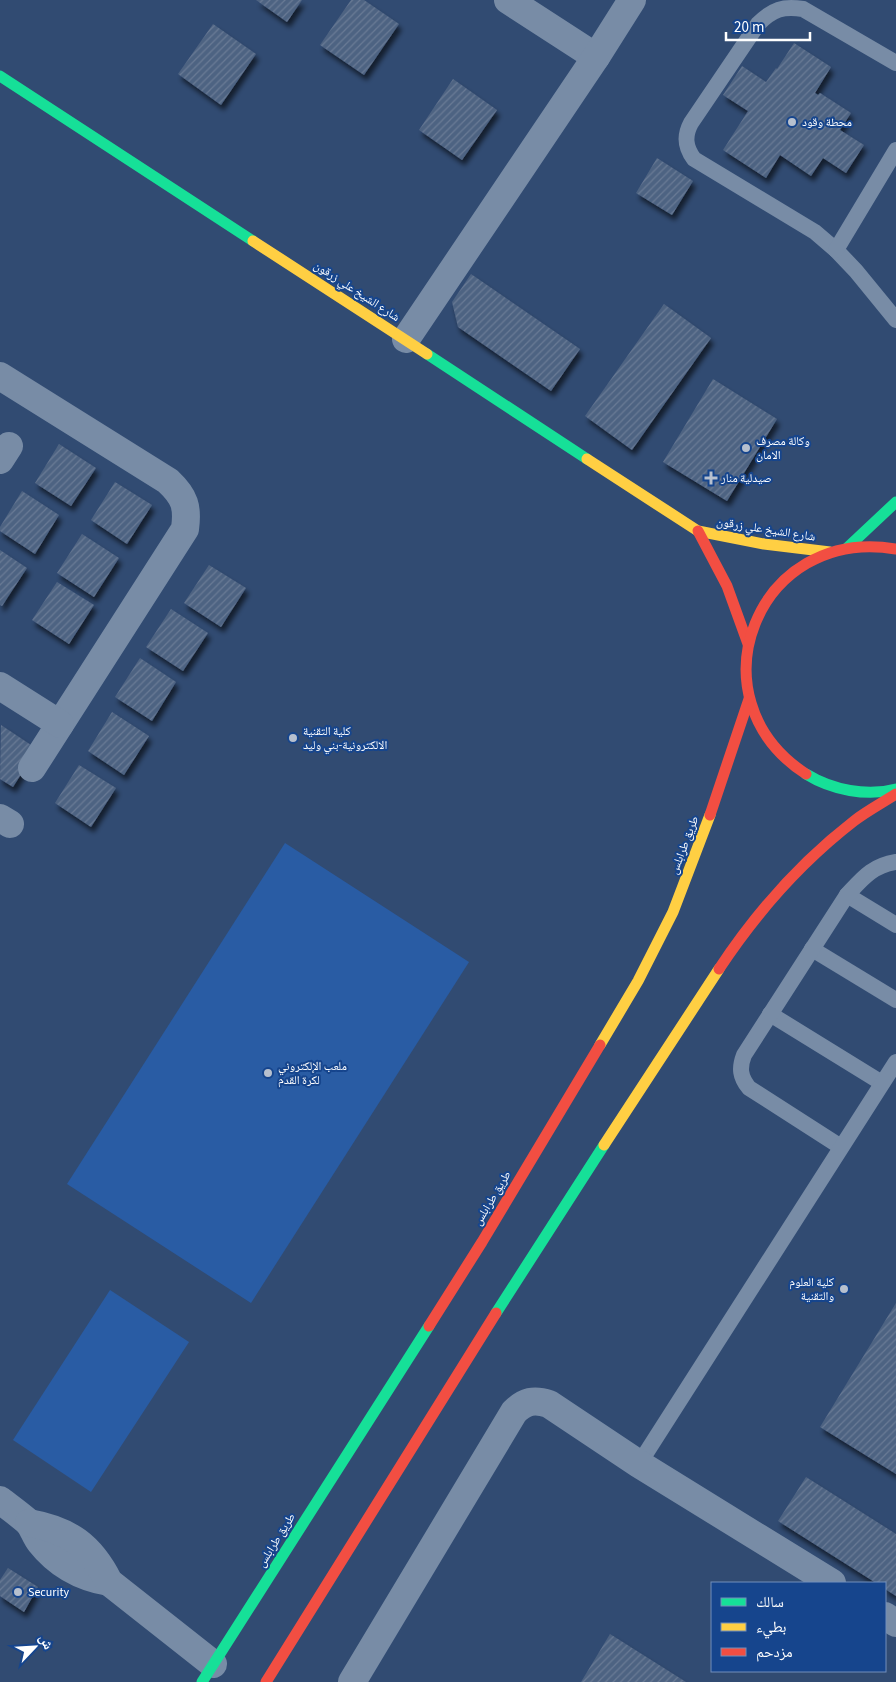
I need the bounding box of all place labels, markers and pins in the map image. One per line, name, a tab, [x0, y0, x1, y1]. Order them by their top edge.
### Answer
place label: محطة وقود	[802, 114, 852, 131]
marker: محطة وقود	[786, 116, 798, 128]
place label: وكالة مصرف الامان	[756, 433, 810, 464]
marker: وكالة مصرف الامان	[740, 442, 752, 454]
place label: صيدلية منار	[720, 470, 772, 487]
marker: صيدلية منار	[705, 472, 717, 484]
place label: كلية التقنية الالكترونية-بني وليد	[303, 723, 387, 755]
marker: كلية التقنية الالكترونية-بني وليد	[287, 732, 299, 744]
place label: ملعب الإلكتروني لكرة القدم	[278, 1058, 347, 1089]
marker: ملعب الإلكتروني لكرة القدم	[262, 1067, 274, 1079]
place label: كلية العلوم والتقنية	[789, 1274, 834, 1305]
marker: كلية العلوم والتقنية	[838, 1283, 850, 1295]
place label: Security	[28, 1584, 70, 1601]
marker: Security	[12, 1586, 24, 1598]

